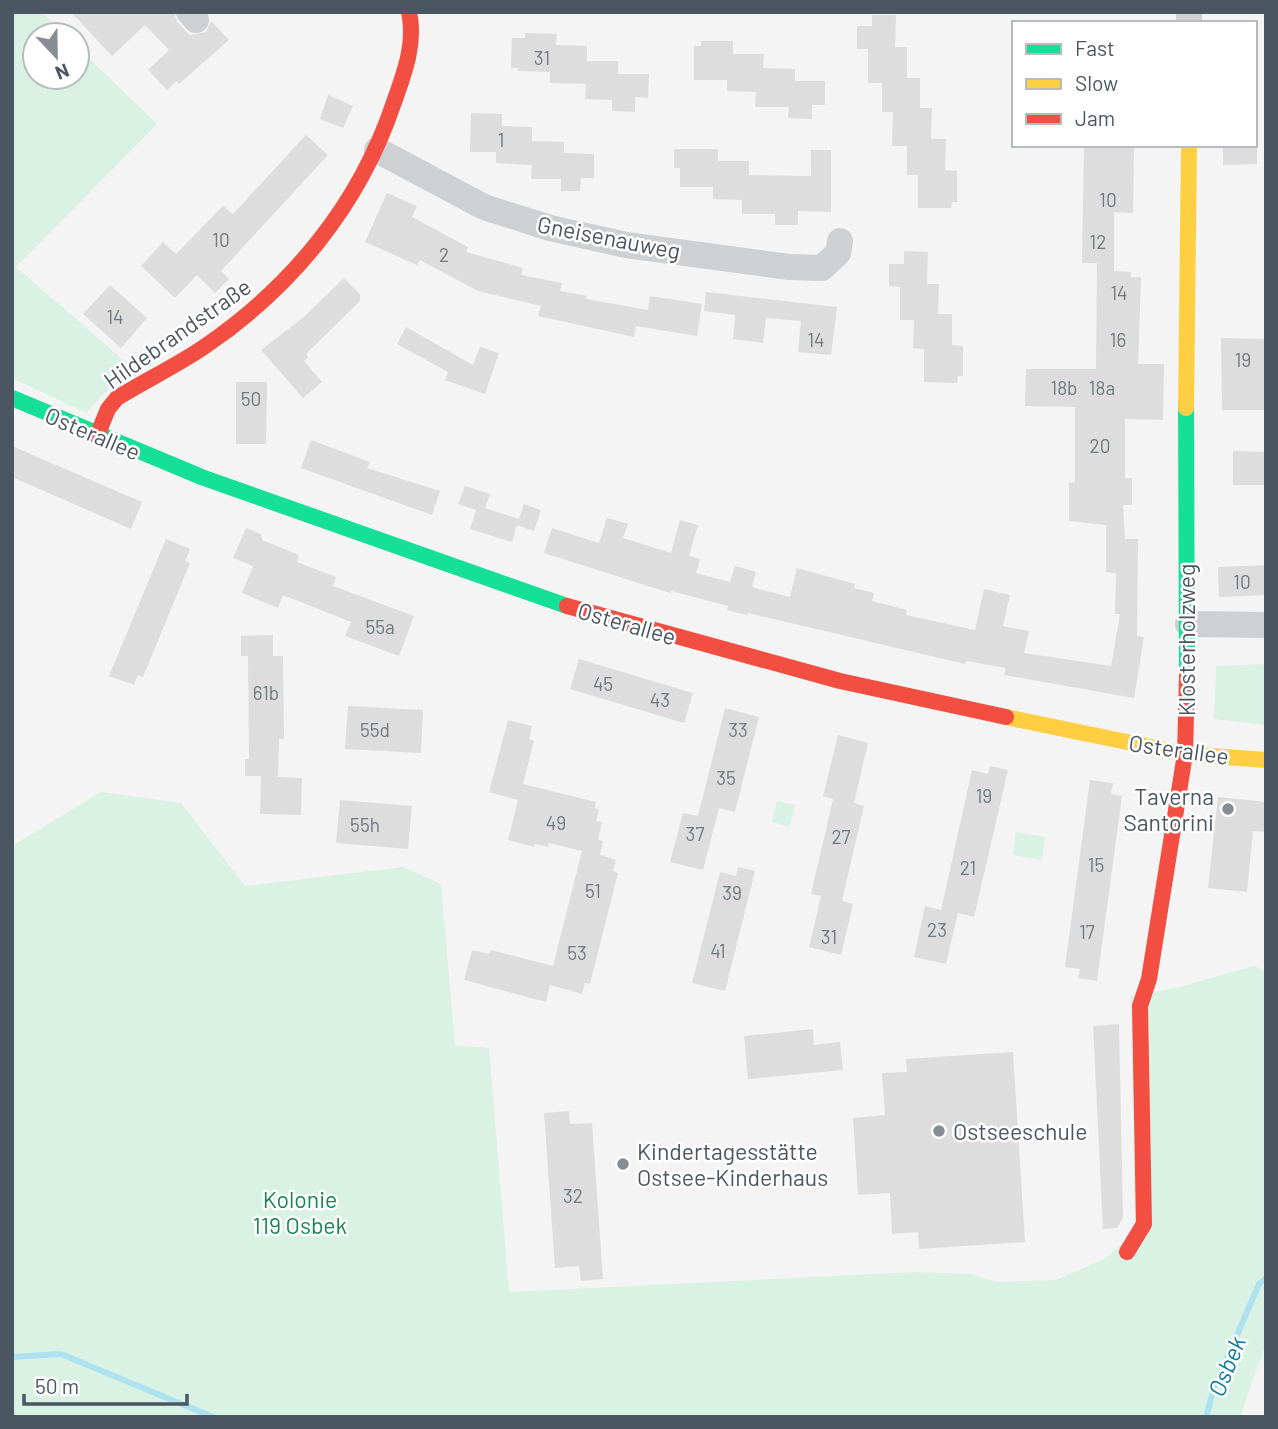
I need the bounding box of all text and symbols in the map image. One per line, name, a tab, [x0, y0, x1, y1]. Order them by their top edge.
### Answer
north arrow	[21, 21, 91, 91]
legend	[1012, 21, 1257, 147]
text: Fast	[1075, 35, 1115, 60]
house number: 31	[534, 46, 550, 69]
text: N	[52, 59, 73, 85]
text: Slow	[1075, 70, 1118, 95]
text: Jam	[1075, 105, 1115, 130]
house number: 1	[498, 128, 504, 151]
house number: 10	[1099, 188, 1117, 211]
street label: Gneisenauweg	[535, 209, 683, 265]
house number: 10	[212, 228, 230, 251]
house number: 12	[1090, 230, 1106, 253]
house number: 2	[439, 243, 449, 266]
street label: Hildebrandstraße	[98, 272, 256, 394]
house number: 14	[1110, 281, 1128, 304]
house number: 14	[106, 305, 124, 328]
house number: 14	[807, 328, 825, 351]
house number: 16	[1110, 328, 1126, 351]
house number: 19	[1235, 348, 1251, 371]
house number: 18b	[1051, 376, 1077, 399]
house number: 18a	[1089, 376, 1115, 399]
house number: 50	[241, 387, 261, 410]
street label: Osterallee	[41, 400, 145, 466]
house number: 20	[1090, 434, 1110, 457]
street label: Klosterholzweg	[1172, 564, 1200, 716]
house number: 10	[1233, 570, 1251, 593]
street label: Osterallee	[575, 596, 679, 650]
house number: 55a	[365, 615, 395, 638]
house number: 45	[593, 672, 613, 695]
house number: 61b	[253, 681, 279, 704]
house number: 43	[650, 688, 670, 711]
house number: 55d	[360, 718, 390, 741]
house number: 33	[728, 718, 748, 741]
street label: Osterallee	[1127, 728, 1231, 770]
house number: 35	[716, 766, 736, 789]
place label: Taverna Santorini	[1123, 782, 1214, 836]
house number: 19	[976, 784, 992, 807]
marker: Taverna Santorini	[1220, 801, 1236, 817]
house number: 49	[546, 811, 566, 834]
house number: 55h	[350, 813, 380, 836]
house number: 37	[686, 822, 704, 845]
house number: 27	[831, 825, 851, 848]
house number: 15	[1088, 853, 1104, 876]
house number: 21	[960, 856, 976, 879]
house number: 51	[585, 879, 601, 902]
house number: 39	[722, 881, 742, 904]
house number: 23	[927, 918, 947, 941]
house number: 17	[1079, 920, 1095, 943]
house number: 31	[821, 925, 837, 948]
house number: 41	[710, 939, 726, 962]
house number: 53	[567, 941, 587, 964]
place label: Ostseeschule	[953, 1117, 1087, 1145]
marker: Ostseeschule	[931, 1123, 947, 1139]
place label: Kindertagesstätte Ostsee-Kinderhaus	[637, 1137, 828, 1191]
marker: Kindertagesstätte Ostsee-Kinderhaus	[615, 1156, 631, 1172]
house number: 32	[563, 1184, 583, 1207]
park label: Kolonie 119 Osbek	[253, 1185, 347, 1239]
water label: Osbek	[1201, 1331, 1251, 1400]
scale bar	[24, 1362, 187, 1406]
text: 50 m	[35, 1373, 79, 1398]

